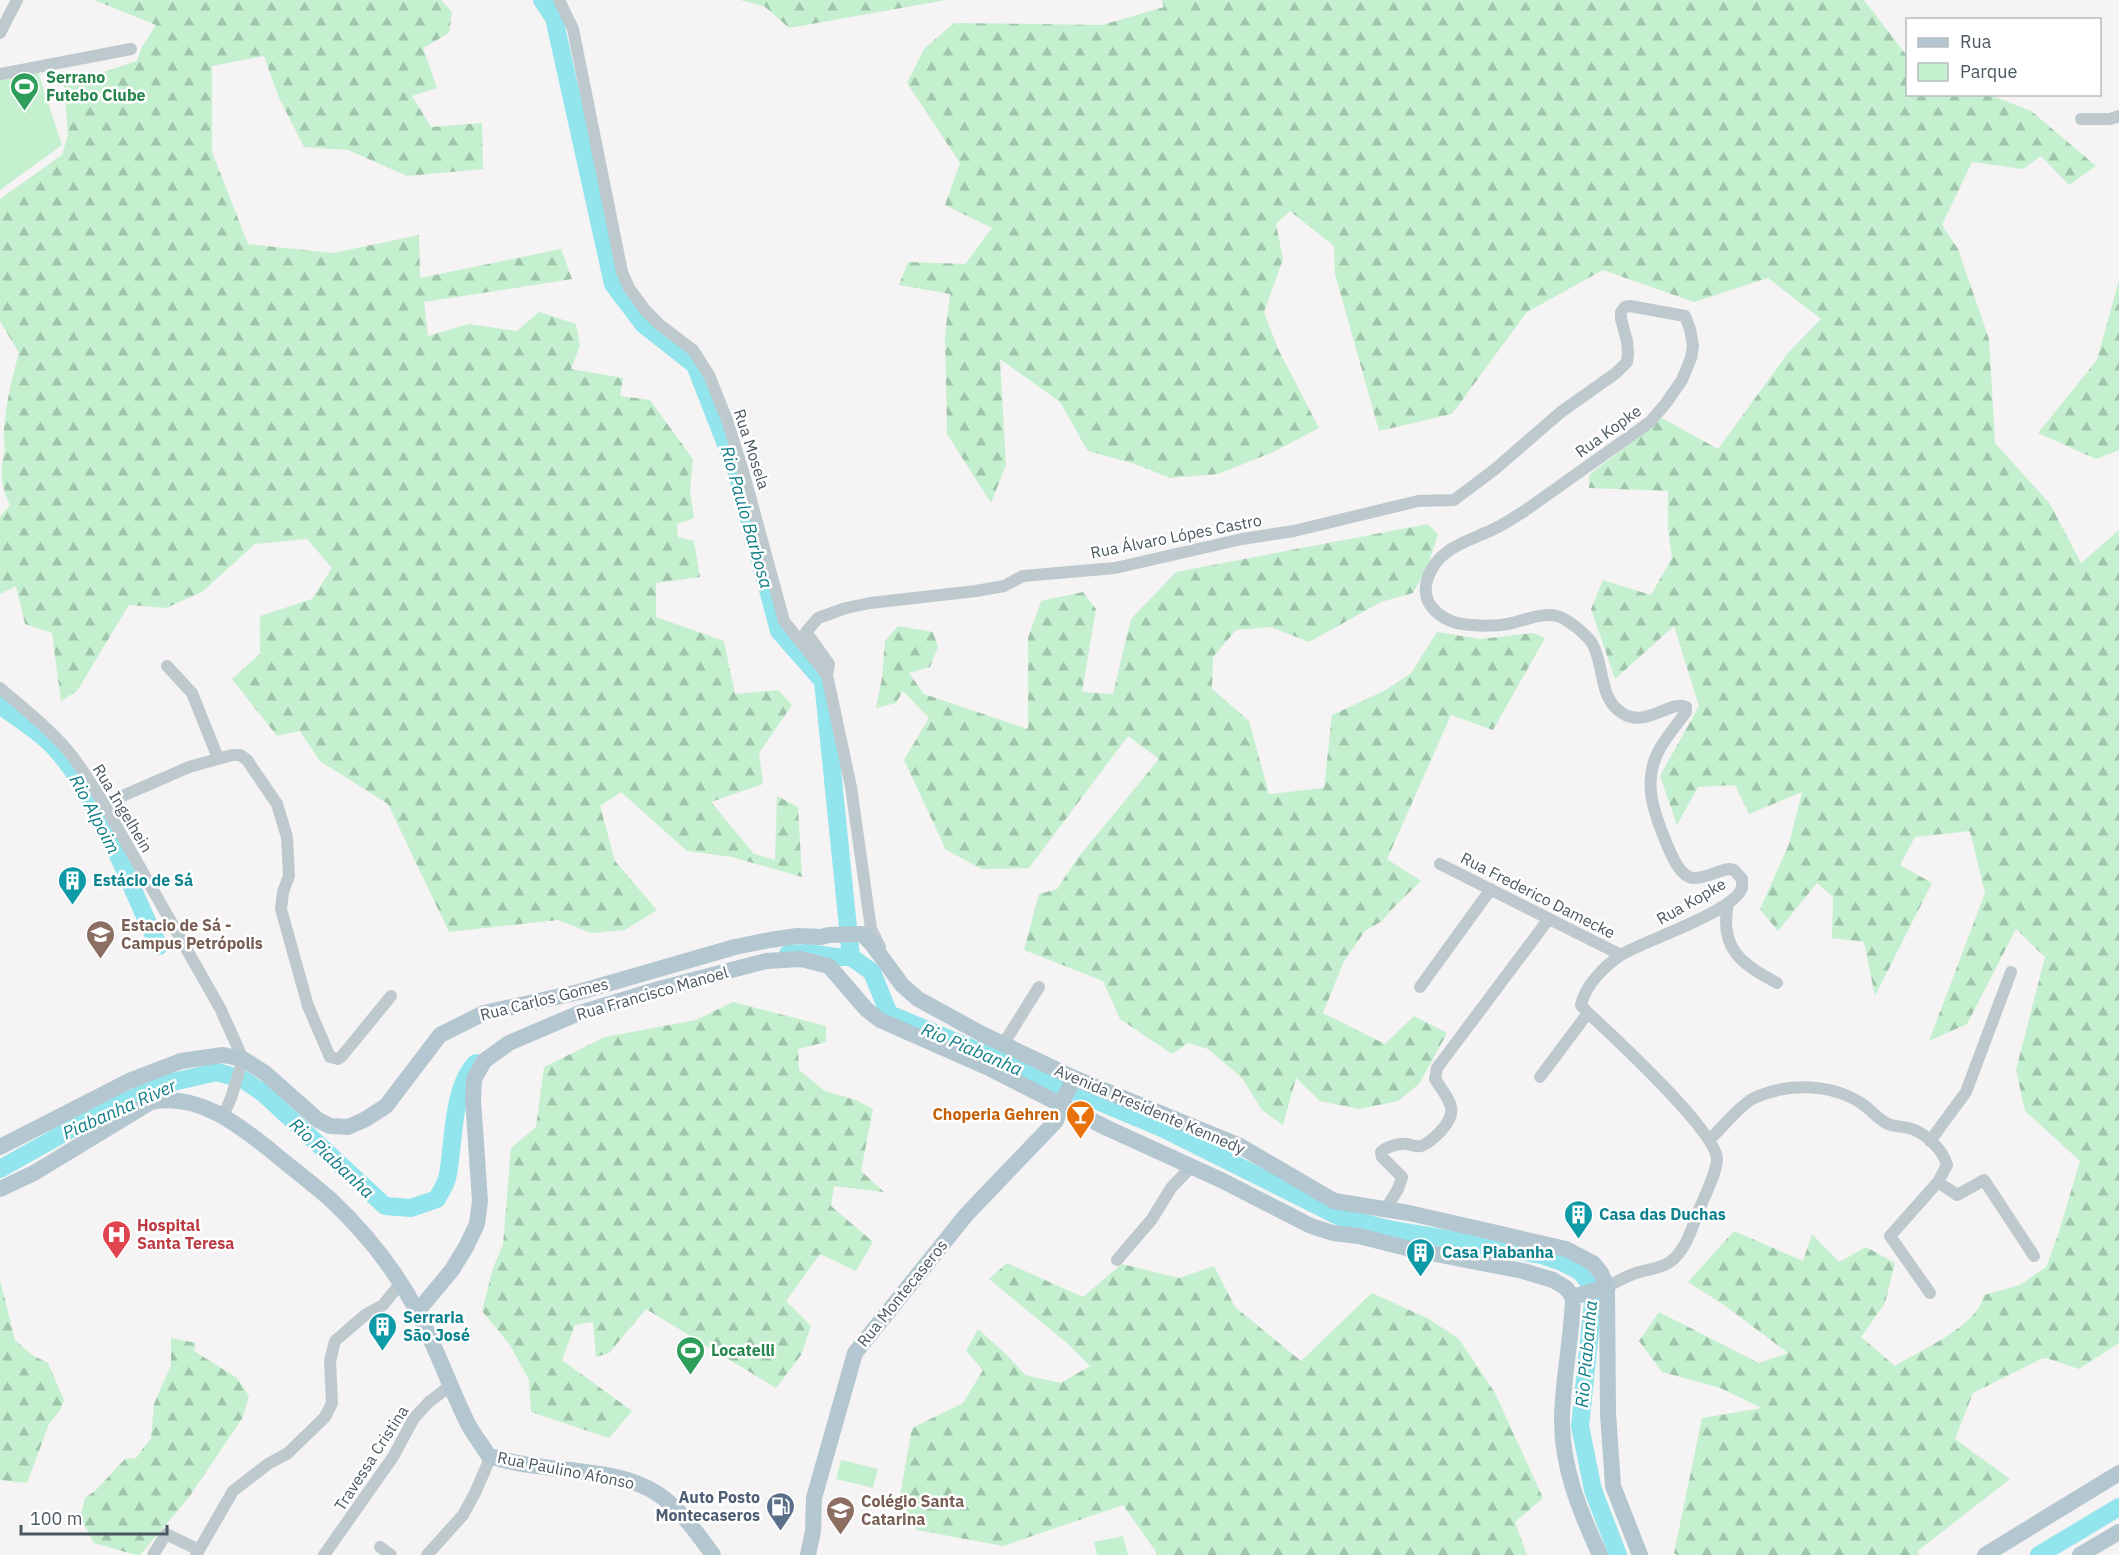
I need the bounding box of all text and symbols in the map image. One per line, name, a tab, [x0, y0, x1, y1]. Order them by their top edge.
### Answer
legend	[1906, 18, 2101, 96]
text: Rua	[1960, 30, 1992, 53]
text: Parque	[1960, 60, 2018, 83]
place label: Serrano Futebo Clube	[46, 67, 146, 105]
sports icon: Serrano Futebo Clube	[9, 70, 41, 112]
street label: Rua Kopke	[1571, 400, 1645, 462]
street label: Rua Mosela	[730, 406, 774, 492]
water label: Rio Paulo Barbosa	[716, 443, 778, 591]
street label: Rua Álvaro Lópes Castro	[1089, 509, 1263, 562]
street label: Rua Ingelhein	[89, 760, 157, 856]
water label: Rio Alpoim	[65, 770, 125, 858]
street label: Rua Frederico Damecke	[1458, 847, 1619, 943]
building icon: Estácio de Sá	[56, 864, 88, 906]
place label: Estácio de Sá	[93, 870, 193, 890]
street label: Rua Kopke	[1653, 873, 1729, 929]
place label: Estacio de Sá - Campus Petrópolis	[121, 915, 263, 953]
school or university icon: Estacio de Sá - Campus Petrópolis	[84, 918, 116, 960]
street label: Rua Francisco Manoel	[574, 962, 730, 1024]
street label: Rua Carlos Gomes	[478, 973, 610, 1025]
water label: Rio Piabanha	[918, 1017, 1026, 1081]
street label: Avenida Presidente Kennedy	[1052, 1060, 1248, 1158]
water label: Piabanha River	[59, 1073, 180, 1144]
bar icon: Choperia Gehren	[1064, 1098, 1096, 1140]
place label: Choperia Gehren	[932, 1104, 1059, 1124]
water label: Rio Piabanha	[285, 1113, 379, 1203]
building icon: Casa das Duchas	[1562, 1198, 1594, 1240]
place label: Casa das Duchas	[1599, 1204, 1726, 1224]
place label: Hospital Santa Teresa	[137, 1215, 234, 1253]
hospital icon: Hospital Santa Teresa	[100, 1218, 132, 1260]
street label: Rua Montecaseros	[852, 1235, 952, 1351]
building icon: Casa Piabanha	[1405, 1236, 1437, 1278]
place label: Casa Piabanha	[1442, 1242, 1554, 1262]
water label: Rio Piabanha	[1570, 1299, 1602, 1409]
place label: Serraria São José	[403, 1307, 470, 1345]
building icon: Serraria São José	[366, 1310, 398, 1352]
sports icon: Locatelli	[674, 1334, 706, 1376]
place label: Locatelli	[711, 1340, 775, 1360]
street label: Travessa Cristina	[329, 1401, 413, 1514]
street label: Rua Paulino Afonso	[496, 1447, 636, 1493]
place label: Auto Posto Montecaseros	[655, 1487, 760, 1525]
fuel station icon: Auto Posto Montecaseros	[765, 1490, 797, 1532]
place label: Colégio Santa Catarina	[861, 1491, 964, 1529]
school or university icon: Colégio Santa Catarina	[824, 1494, 856, 1536]
scale bar	[21, 1498, 166, 1536]
text: 100 m	[30, 1507, 82, 1530]

